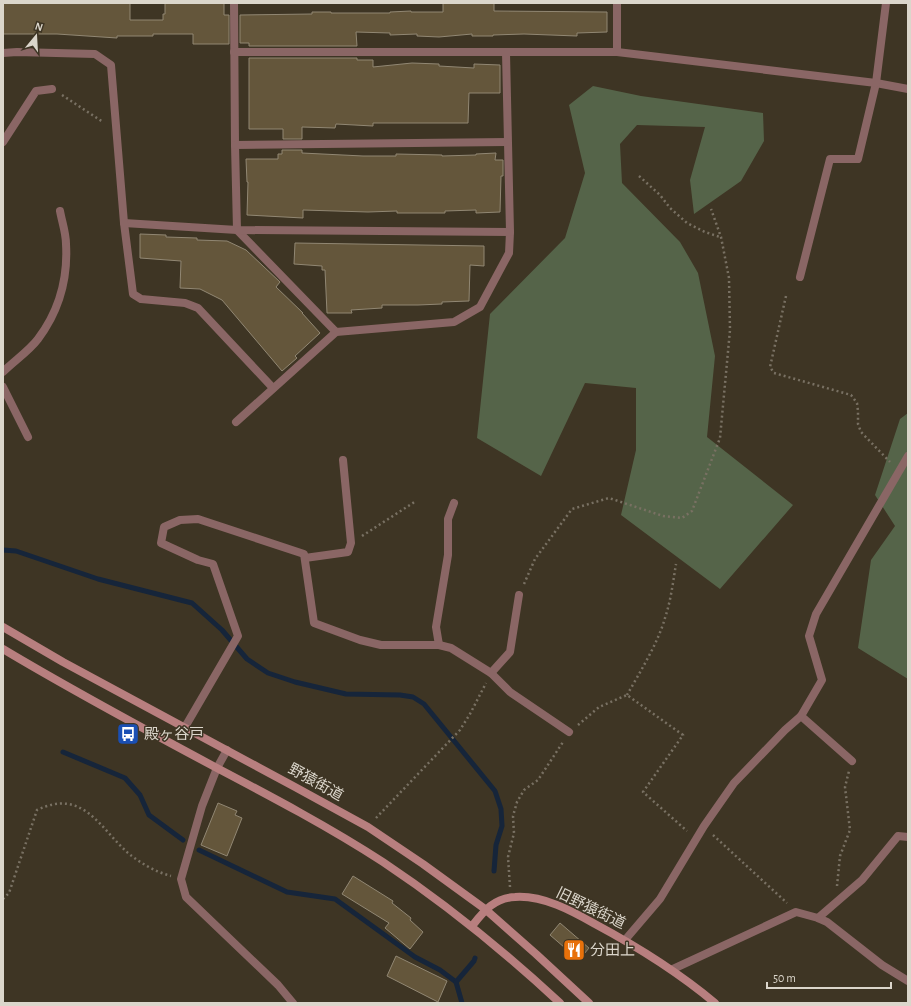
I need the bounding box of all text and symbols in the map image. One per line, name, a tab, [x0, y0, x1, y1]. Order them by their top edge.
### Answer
north arrow	[16, 16, 56, 56]
text: N	[34, 21, 44, 33]
bus stop icon: 殿ヶ谷戸	[115, 721, 141, 747]
place label: 殿ヶ谷戸	[144, 726, 204, 742]
street label: 野猿街道	[286, 760, 346, 804]
street label: 旧野猿街道	[554, 884, 628, 932]
restaurant icon: 分田上	[561, 937, 587, 963]
place label: 分田上	[590, 942, 635, 958]
scale bar	[767, 964, 891, 990]
text: 50 m	[773, 972, 796, 984]

